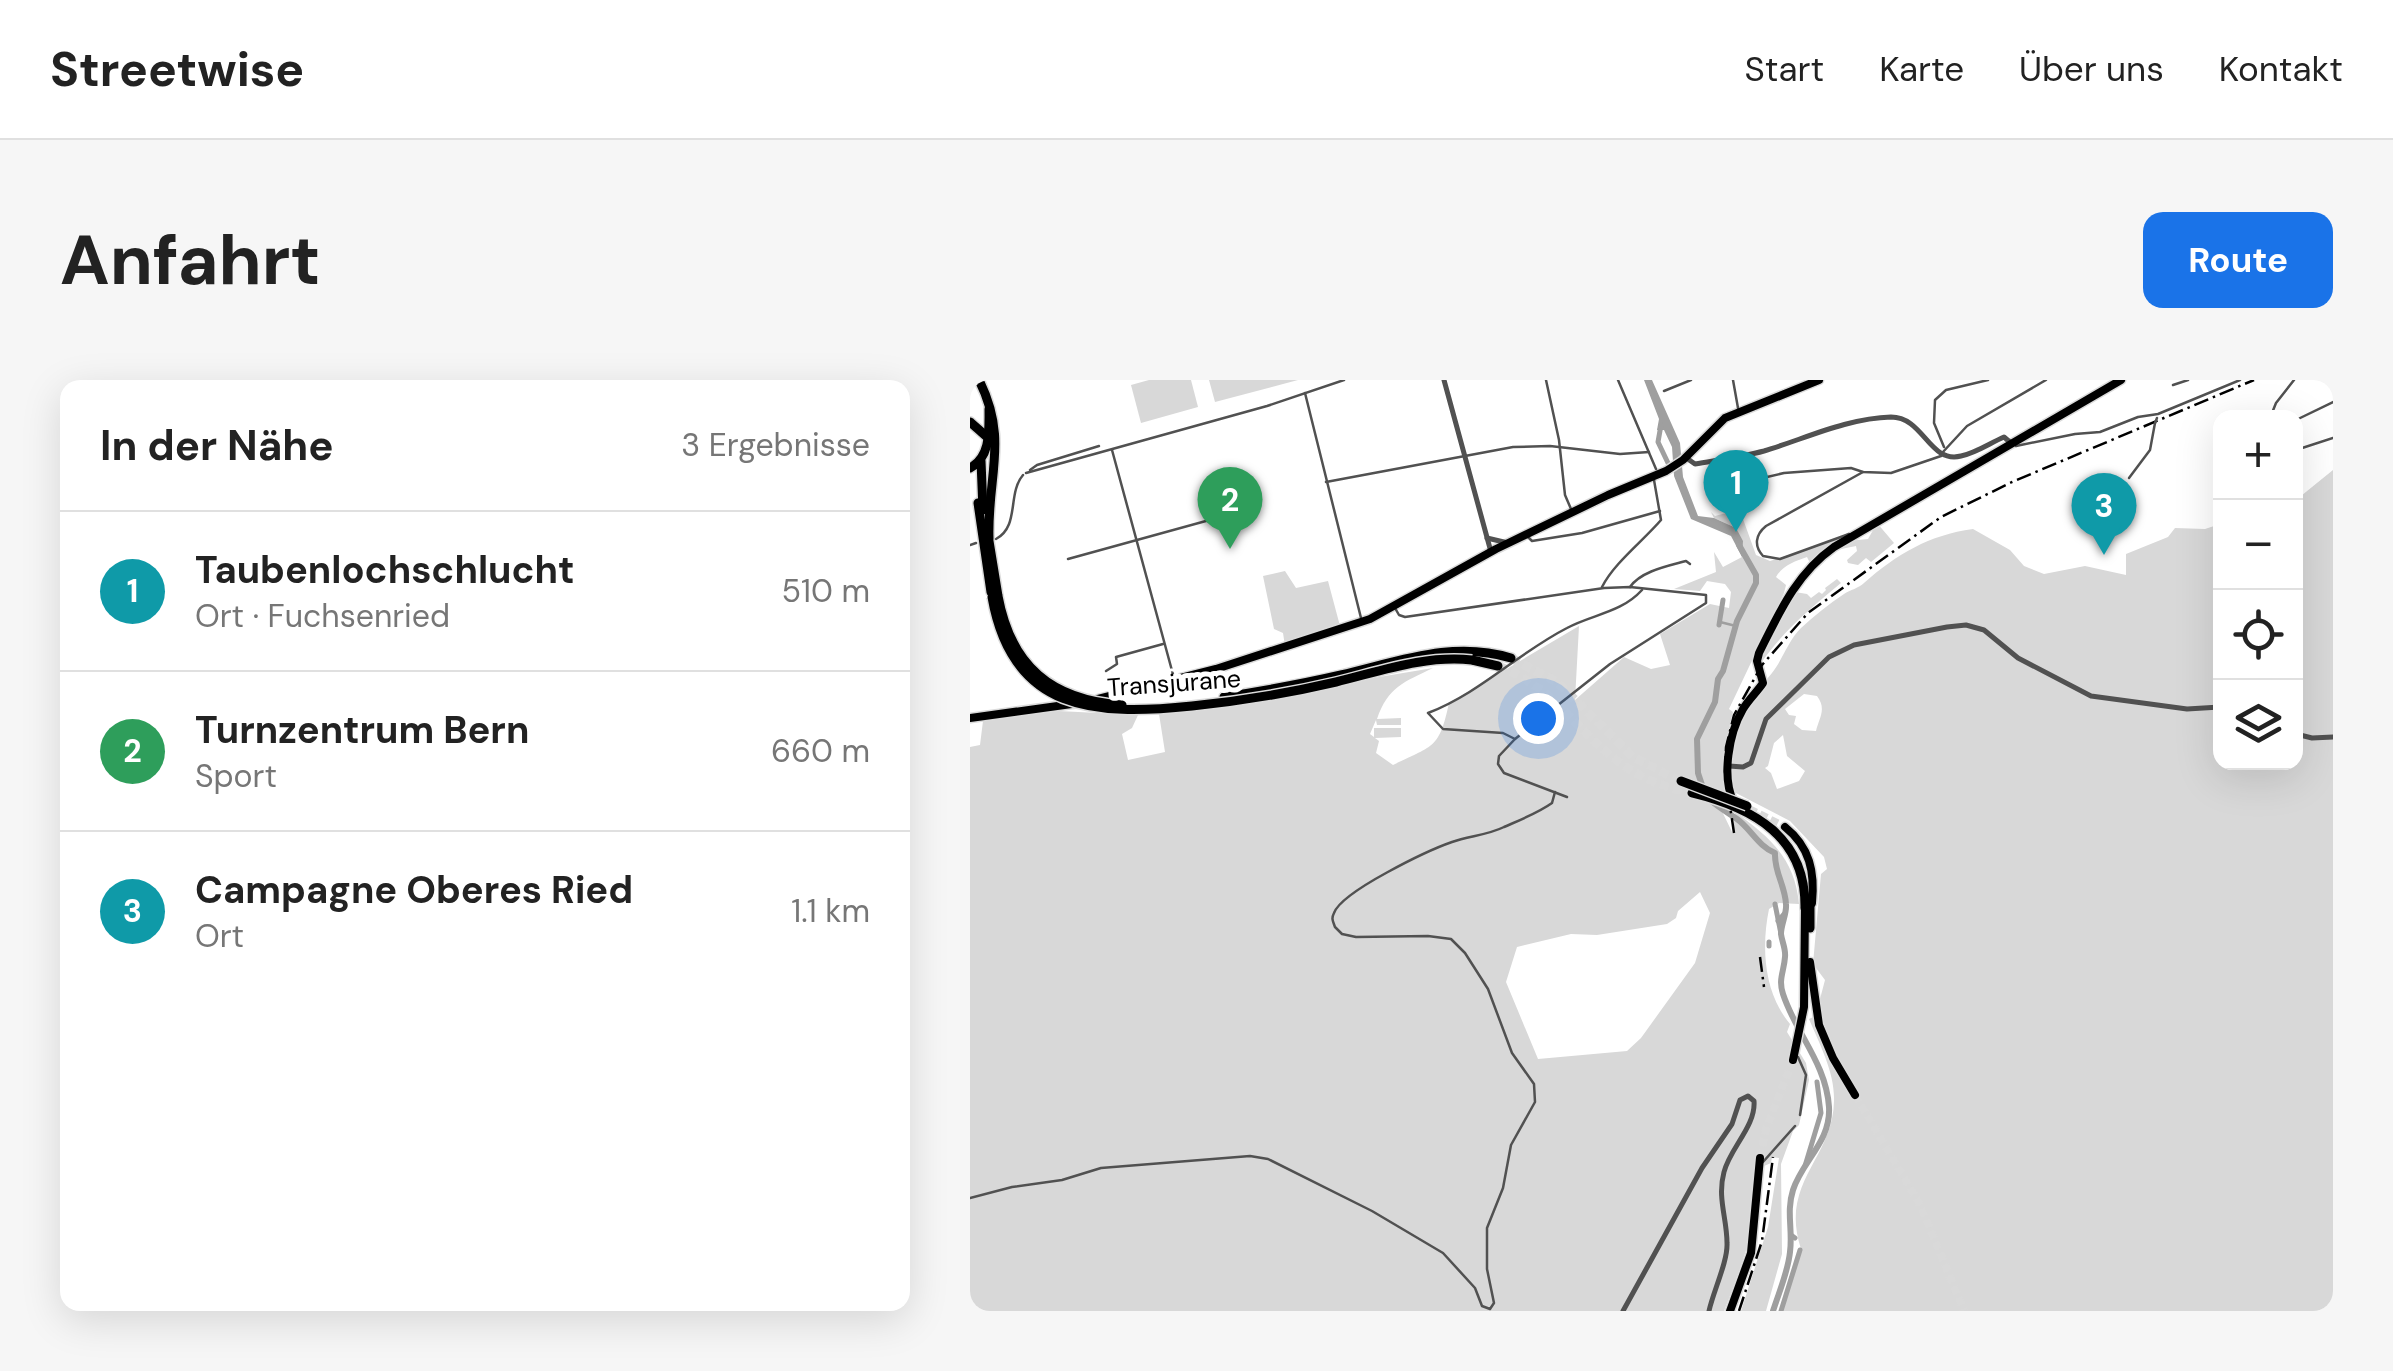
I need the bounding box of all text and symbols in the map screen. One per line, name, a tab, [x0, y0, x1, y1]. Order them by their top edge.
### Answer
text: Streetwise	[50, 38, 304, 101]
text: Start	[1745, 46, 1824, 92]
text: Karte	[1879, 46, 1964, 92]
text: Über uns	[2019, 46, 2164, 92]
text: Kontakt	[2219, 46, 2343, 92]
button: Route	[2143, 212, 2333, 308]
text: Anfahrt	[60, 215, 321, 306]
map controls	[2213, 410, 2303, 770]
button: +	[2213, 410, 2303, 500]
text: In der Nähe	[100, 418, 334, 473]
text: 3 Ergebnisse	[681, 424, 870, 466]
pin: 1	[1704, 450, 1768, 532]
pin: 2	[1198, 466, 1262, 549]
pin: 3	[2072, 472, 2136, 555]
button: −	[2213, 500, 2303, 590]
text: Taubenlochschlucht	[195, 545, 574, 595]
text: 1	[127, 570, 138, 612]
text: 510 m	[782, 570, 870, 612]
button: locate	[2213, 590, 2303, 680]
text: Ort · Fuchsenried	[195, 595, 450, 637]
street label: Transjurane	[1106, 662, 1242, 704]
button: layers	[2213, 680, 2303, 770]
your location	[1513, 693, 1564, 744]
text: Turnzentrum Bern	[195, 705, 529, 755]
text: 2	[123, 730, 142, 772]
text: 660 m	[771, 730, 870, 772]
text: Sport	[195, 755, 277, 797]
text: Campagne Oberes Ried	[195, 865, 633, 915]
text: 3	[123, 890, 142, 932]
text: 1.1 km	[791, 890, 870, 932]
text: Ort	[195, 915, 244, 957]

